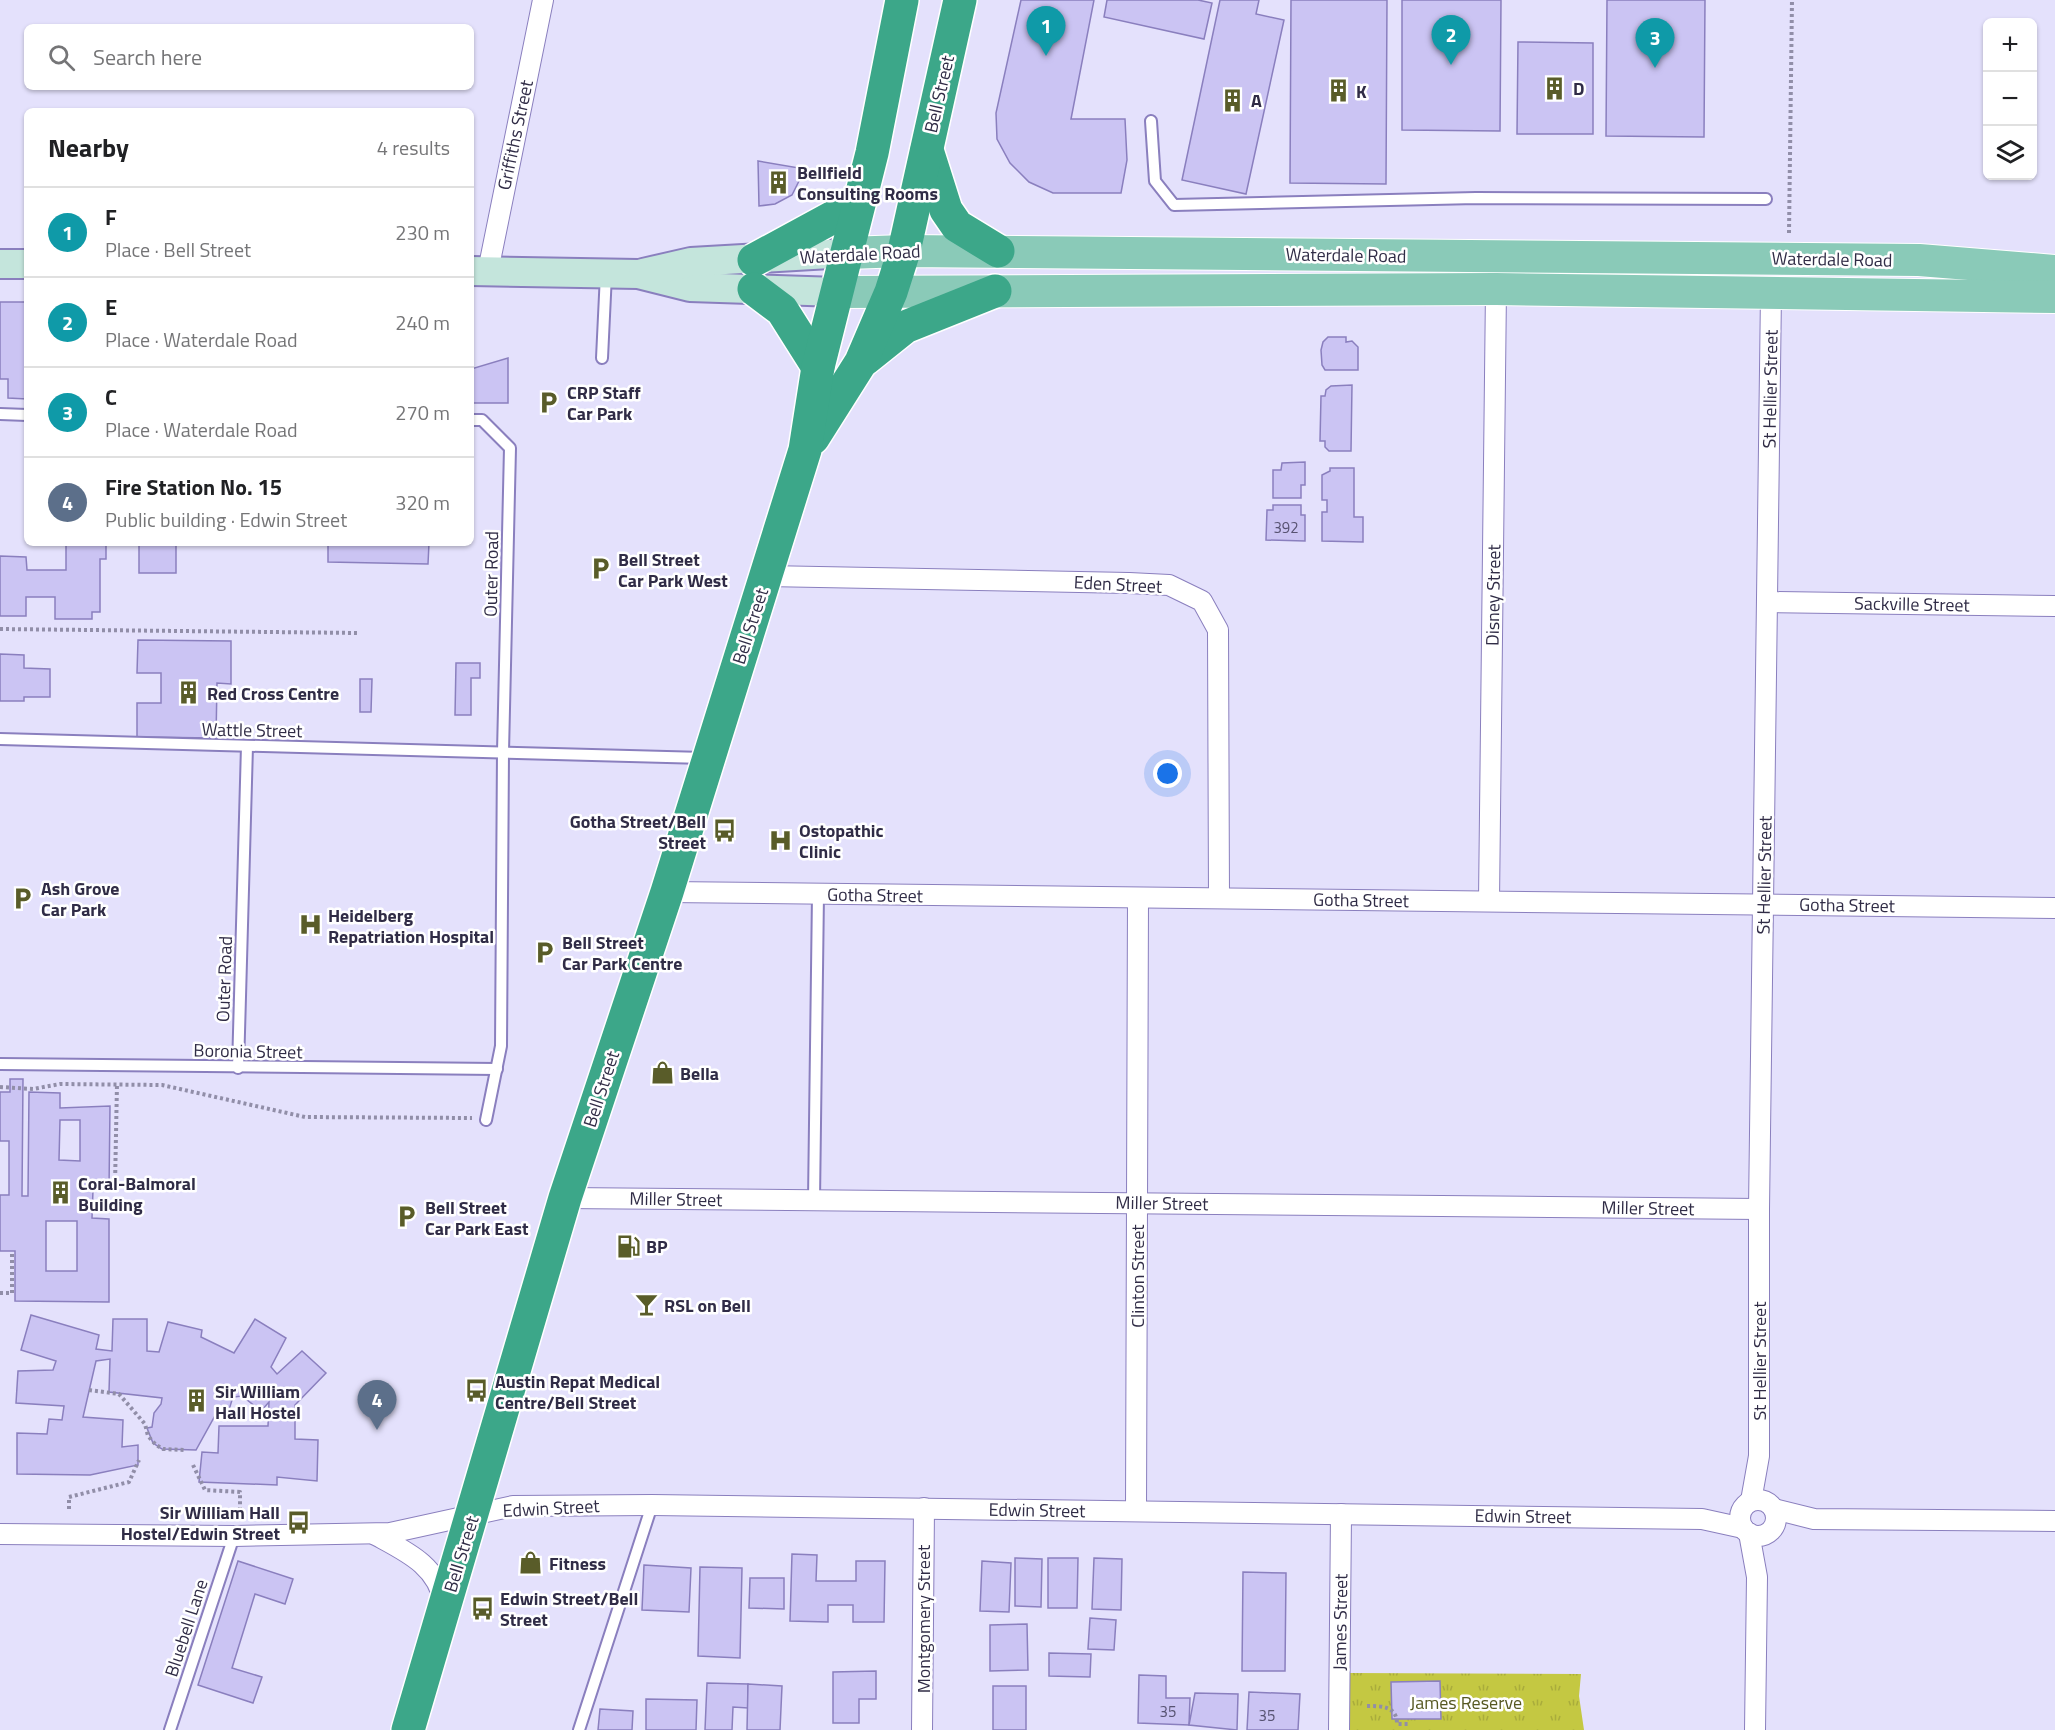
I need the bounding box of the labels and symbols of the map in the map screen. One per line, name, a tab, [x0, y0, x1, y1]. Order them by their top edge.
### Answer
pin: 1	[1026, 7, 1066, 56]
pin: 2	[1432, 16, 1470, 65]
pin: 3	[1636, 19, 1674, 68]
street label: Bell Street	[917, 52, 961, 135]
building icon: D	[1542, 75, 1568, 101]
place label: D	[1573, 75, 1584, 102]
street label: Griffiths Street	[490, 77, 540, 193]
building icon: K	[1325, 78, 1351, 104]
place label: K	[1356, 78, 1367, 105]
building icon: A	[1220, 87, 1246, 113]
place label: A	[1251, 87, 1262, 114]
place label: Bellfield Consulting Rooms	[797, 159, 938, 207]
building icon: Bellfield Consulting Rooms	[766, 169, 792, 195]
street label: Waterdale Road	[799, 237, 921, 271]
street label: Waterdale Road	[1285, 240, 1407, 270]
street label: Waterdale Road	[1771, 244, 1893, 274]
street label: St Hellier Street	[1755, 329, 1785, 449]
place label: CRP Staff Car Park	[567, 379, 641, 427]
parking icon: CRP Staff Car Park	[536, 389, 562, 415]
house number: 392	[1273, 516, 1299, 539]
street label: Outer Road	[477, 531, 505, 617]
street label: Disney Street	[1479, 543, 1507, 646]
place label: Bell Street Car Park West	[618, 546, 728, 594]
parking icon: Bell Street Car Park West	[587, 556, 613, 582]
street label: Eden Street	[1073, 568, 1164, 600]
street label: Bell Street	[725, 584, 775, 668]
street label: Sackville Street	[1854, 589, 1971, 619]
building icon: Red Cross Centre	[176, 680, 202, 706]
place label: Red Cross Centre	[207, 680, 339, 707]
street label: Wattle Street	[201, 716, 303, 744]
your location	[1153, 759, 1182, 788]
place label: Gotha Street/Bell Street	[570, 808, 706, 856]
street label: St Hellier Street	[1749, 815, 1779, 935]
place label: Ostopathic Clinic	[799, 817, 884, 865]
bus stop icon: Gotha Street/Bell Street	[711, 818, 737, 844]
hospital icon: Ostopathic Clinic	[768, 827, 794, 853]
place label: Ash Grove Car Park	[41, 875, 119, 923]
street label: Gotha Street	[827, 881, 924, 909]
parking icon: Ash Grove Car Park	[10, 885, 36, 911]
street label: Gotha Street	[1313, 886, 1410, 914]
street label: Gotha Street	[1799, 891, 1896, 919]
place label: Heidelberg Repatriation Hospital	[328, 902, 494, 950]
hospital icon: Heidelberg Repatriation Hospital	[297, 912, 323, 938]
place label: Bell Street Car Park Centre	[562, 929, 682, 977]
street label: Outer Road	[209, 936, 239, 1022]
parking icon: Bell Street Car Park Centre	[531, 939, 557, 965]
street label: Boronia Street	[193, 1037, 303, 1065]
street label: Bell Street	[576, 1047, 626, 1131]
shop icon: Bella	[649, 1060, 675, 1086]
place label: Bella	[680, 1060, 719, 1087]
place label: Coral-Balmoral Building	[78, 1170, 196, 1218]
building icon: Coral-Balmoral Building	[47, 1180, 73, 1206]
street label: Miller Street	[629, 1185, 723, 1213]
street label: Miller Street	[1115, 1189, 1209, 1217]
place label: Bell Street Car Park East	[425, 1194, 529, 1242]
street label: Miller Street	[1601, 1194, 1695, 1222]
parking icon: Bell Street Car Park East	[394, 1204, 420, 1230]
street label: Clinton Street	[1124, 1224, 1151, 1328]
fuel station icon: BP	[615, 1233, 641, 1259]
place label: BP	[646, 1233, 668, 1260]
bar icon: RSL on Bell	[633, 1292, 659, 1318]
place label: RSL on Bell	[664, 1292, 751, 1319]
street label: St Hellier Street	[1746, 1301, 1773, 1420]
place label: Austin Repat Medical Centre/Bell Street	[495, 1368, 660, 1416]
place label: Sir William Hall Hostel	[215, 1378, 301, 1426]
bus stop icon: Austin Repat Medical Centre/Bell Street	[464, 1378, 490, 1404]
pin: 4	[358, 1380, 397, 1430]
building icon: Sir William Hall Hostel	[184, 1388, 210, 1414]
street label: Edwin Street	[502, 1492, 601, 1524]
street label: Edwin Street	[988, 1496, 1086, 1524]
place label: Sir William Hall Hostel/Edwin Street	[121, 1499, 280, 1547]
street label: Edwin Street	[1474, 1502, 1572, 1530]
bus stop icon: Sir William Hall Hostel/Edwin Street	[285, 1509, 311, 1535]
street label: Bell Street	[437, 1512, 486, 1596]
street label: Montgomery Street	[910, 1544, 937, 1693]
shop icon: Fitness	[518, 1550, 544, 1576]
place label: Fitness	[549, 1550, 606, 1577]
street label: James Street	[1326, 1573, 1354, 1671]
street label: Bluebell Lane	[158, 1576, 214, 1680]
place label: Edwin Street/Bell Street	[500, 1585, 638, 1633]
bus stop icon: Edwin Street/Bell Street	[469, 1595, 495, 1621]
park label: James Reserve	[1410, 1689, 1522, 1716]
house number: 35	[1160, 1700, 1176, 1723]
house number: 35	[1259, 1704, 1275, 1727]

